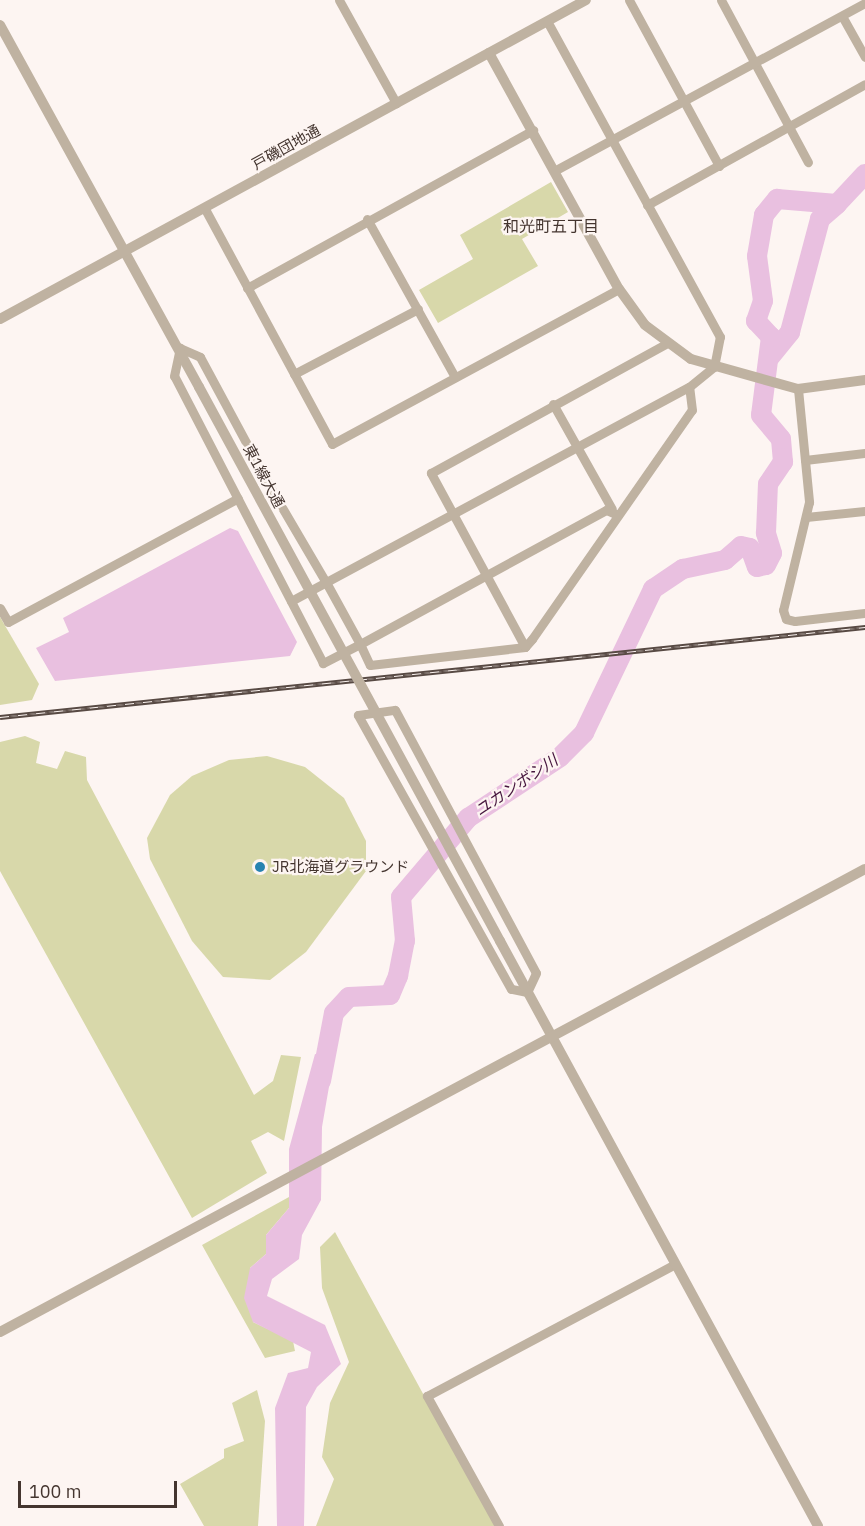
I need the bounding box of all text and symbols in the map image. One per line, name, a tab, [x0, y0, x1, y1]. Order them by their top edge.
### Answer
street label: 戸磯団地通	[249, 121, 323, 173]
district label: 和光町五丁目	[503, 216, 599, 236]
street label: 東1線大通	[240, 441, 288, 511]
water label: ユカンボシ川	[471, 750, 561, 820]
place label: JR北海道グラウンド	[272, 858, 409, 876]
marker: JR北海道グラウンド	[253, 860, 267, 874]
scale bar	[21, 1469, 180, 1507]
text: 100 m	[29, 1480, 81, 1503]

